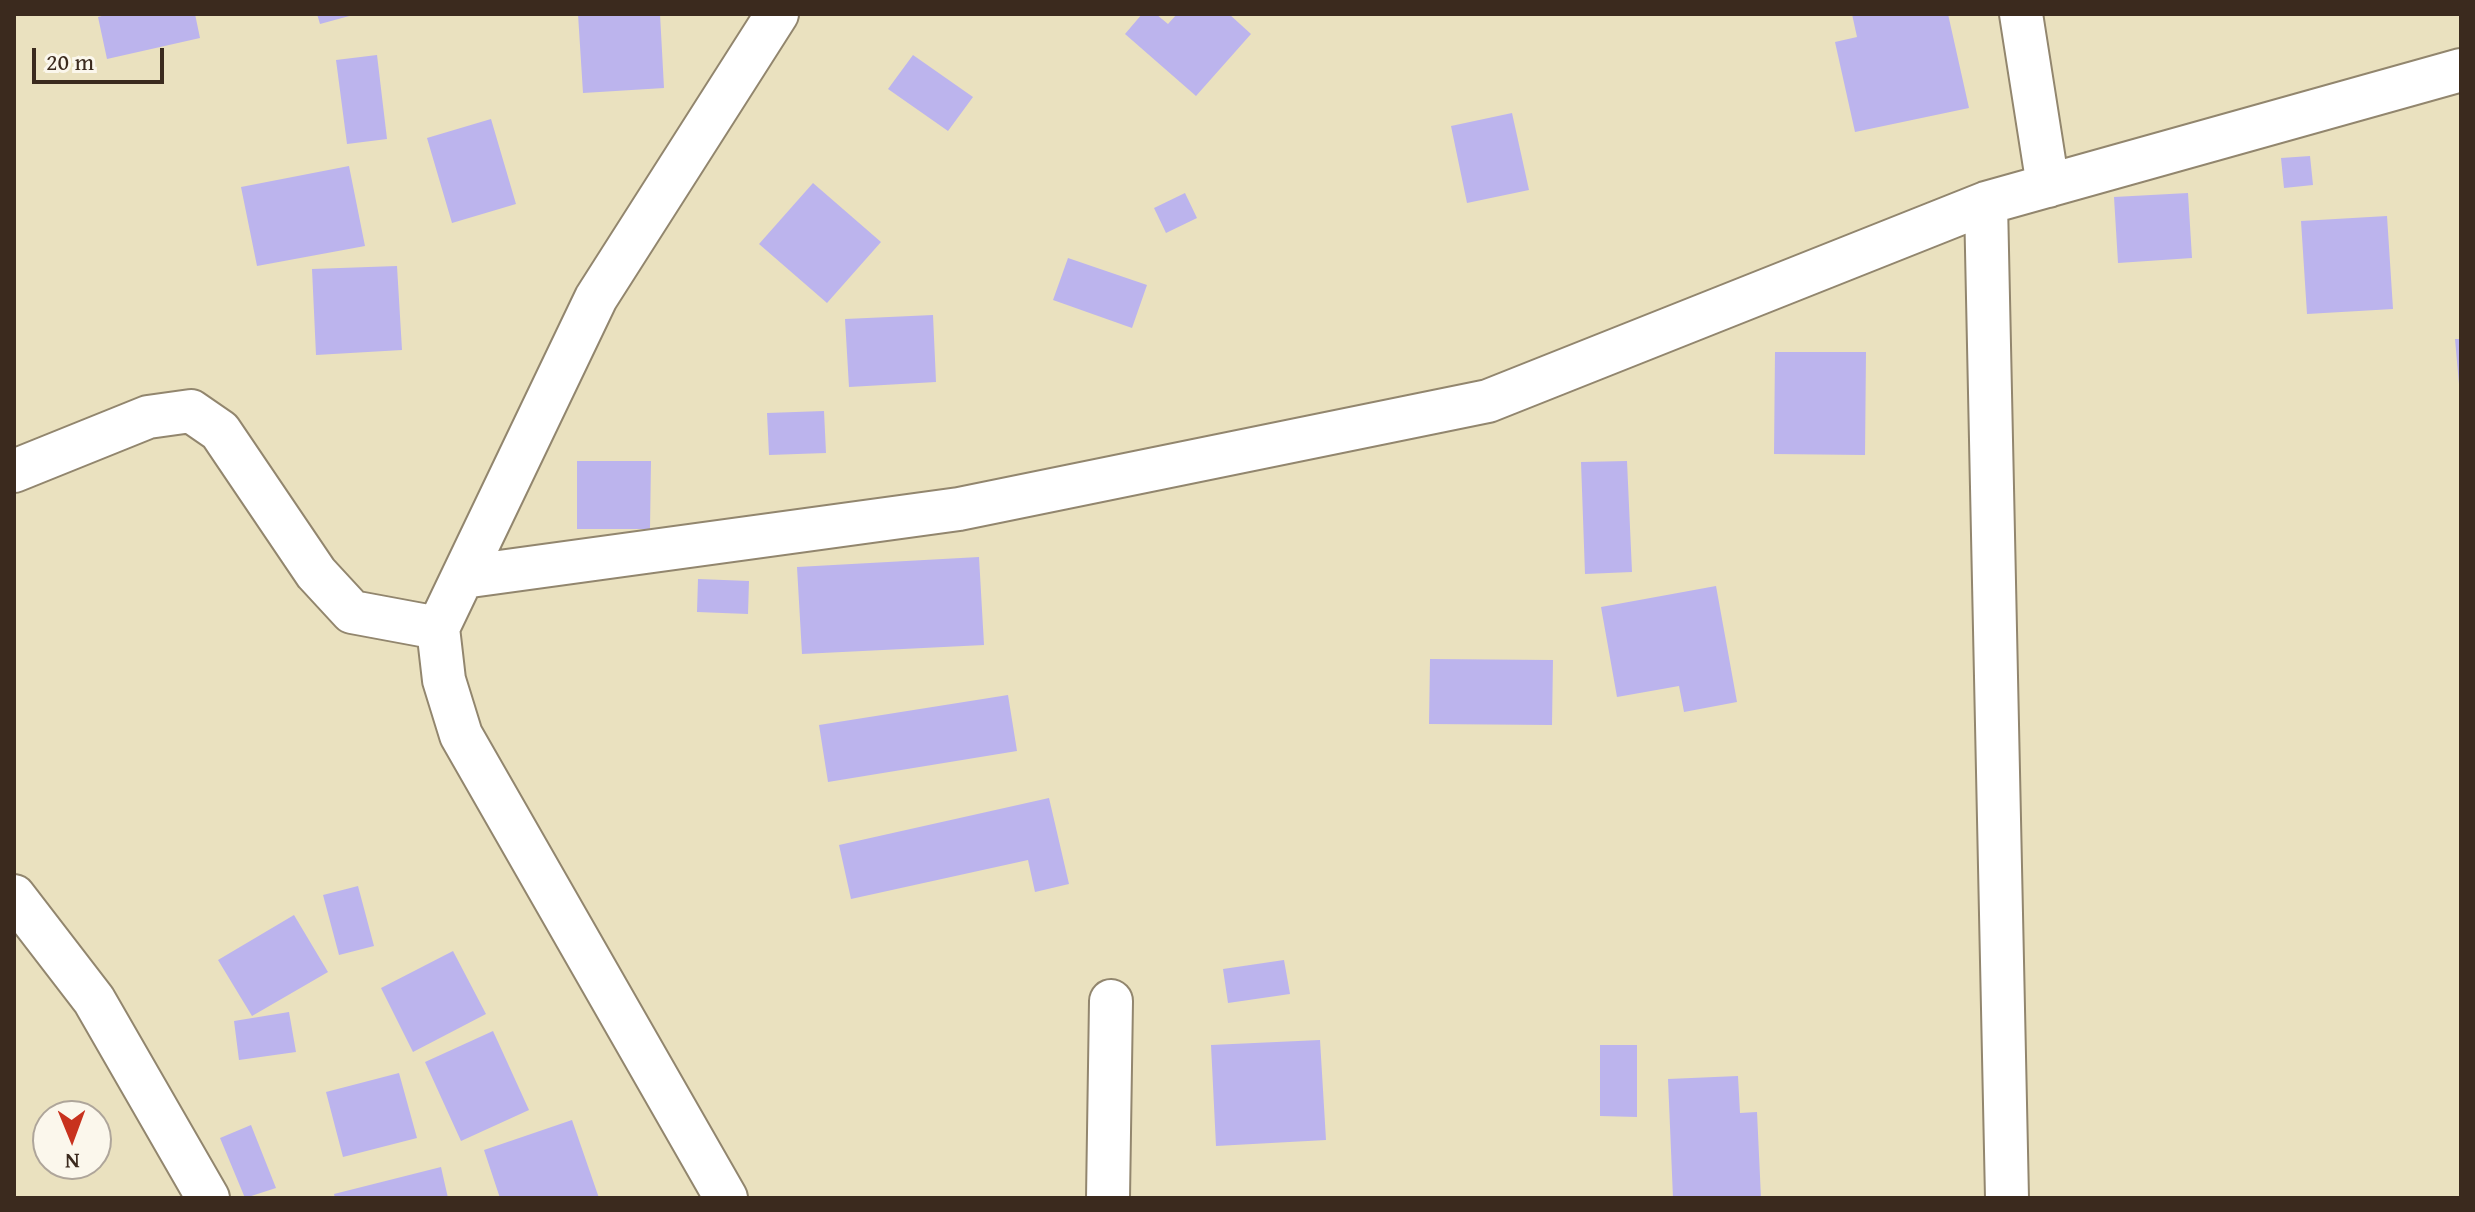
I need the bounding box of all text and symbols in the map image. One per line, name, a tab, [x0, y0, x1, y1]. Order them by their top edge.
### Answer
scale bar	[36, 32, 168, 82]
text: 20 m	[46, 44, 94, 79]
north arrow	[32, 1100, 112, 1180]
text: N	[65, 1146, 80, 1178]

